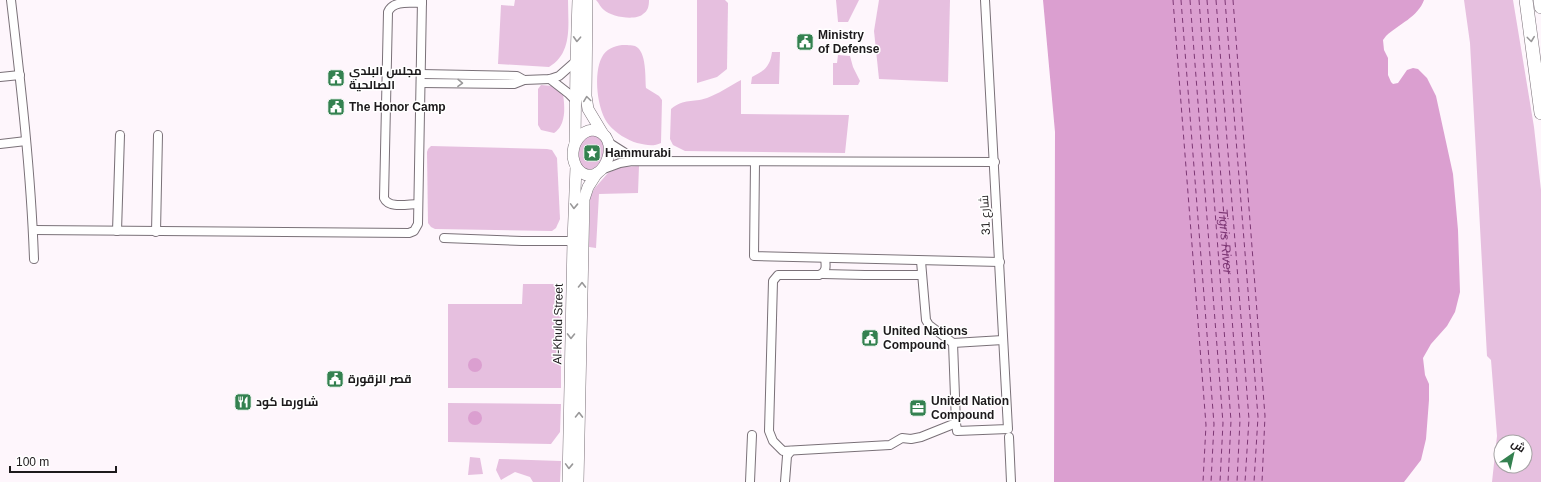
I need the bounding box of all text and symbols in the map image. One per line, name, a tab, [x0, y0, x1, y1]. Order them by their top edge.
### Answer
place label: Ministry of Defense	[818, 28, 880, 56]
public building icon: Ministry of Defense	[795, 32, 815, 52]
one-way arrow	[572, 36, 581, 42]
one-way arrow	[1526, 36, 1535, 42]
place label: مجلس البلدي الصالحية	[349, 64, 422, 92]
public building icon: مجلس البلدي الصالحية	[326, 68, 346, 88]
one-way arrow	[457, 79, 463, 87]
one-way arrow	[583, 96, 592, 102]
public building icon: The Honor Camp	[326, 97, 346, 117]
place label: The Honor Camp	[349, 100, 446, 114]
place icon: Hammurabi	[582, 143, 602, 163]
place label: Hammurabi	[605, 146, 671, 160]
street label: شارع 31	[977, 195, 994, 235]
one-way arrow	[570, 203, 578, 209]
water label: Tigris River	[1215, 208, 1236, 275]
one-way arrow	[578, 282, 586, 288]
street label: Al-Khuld Street	[550, 283, 566, 364]
place label: United Nations Compound	[883, 324, 968, 352]
public building icon: United Nations Compound	[860, 328, 880, 348]
one-way arrow	[567, 333, 575, 339]
public building icon: قصر الزقورة	[325, 369, 345, 389]
place label: قصر الزقورة	[348, 372, 412, 387]
restaurant icon: شاورما كود	[233, 392, 253, 412]
place label: United Nation Compound	[931, 394, 1009, 422]
place label: شاورما كود	[256, 395, 319, 410]
office icon: United Nation Compound	[908, 398, 928, 418]
one-way arrow	[575, 412, 584, 418]
north arrow	[1493, 434, 1533, 474]
text: ش	[1509, 437, 1528, 455]
scale bar	[10, 448, 116, 474]
text: 100 m	[16, 455, 49, 469]
one-way arrow	[565, 463, 573, 469]

